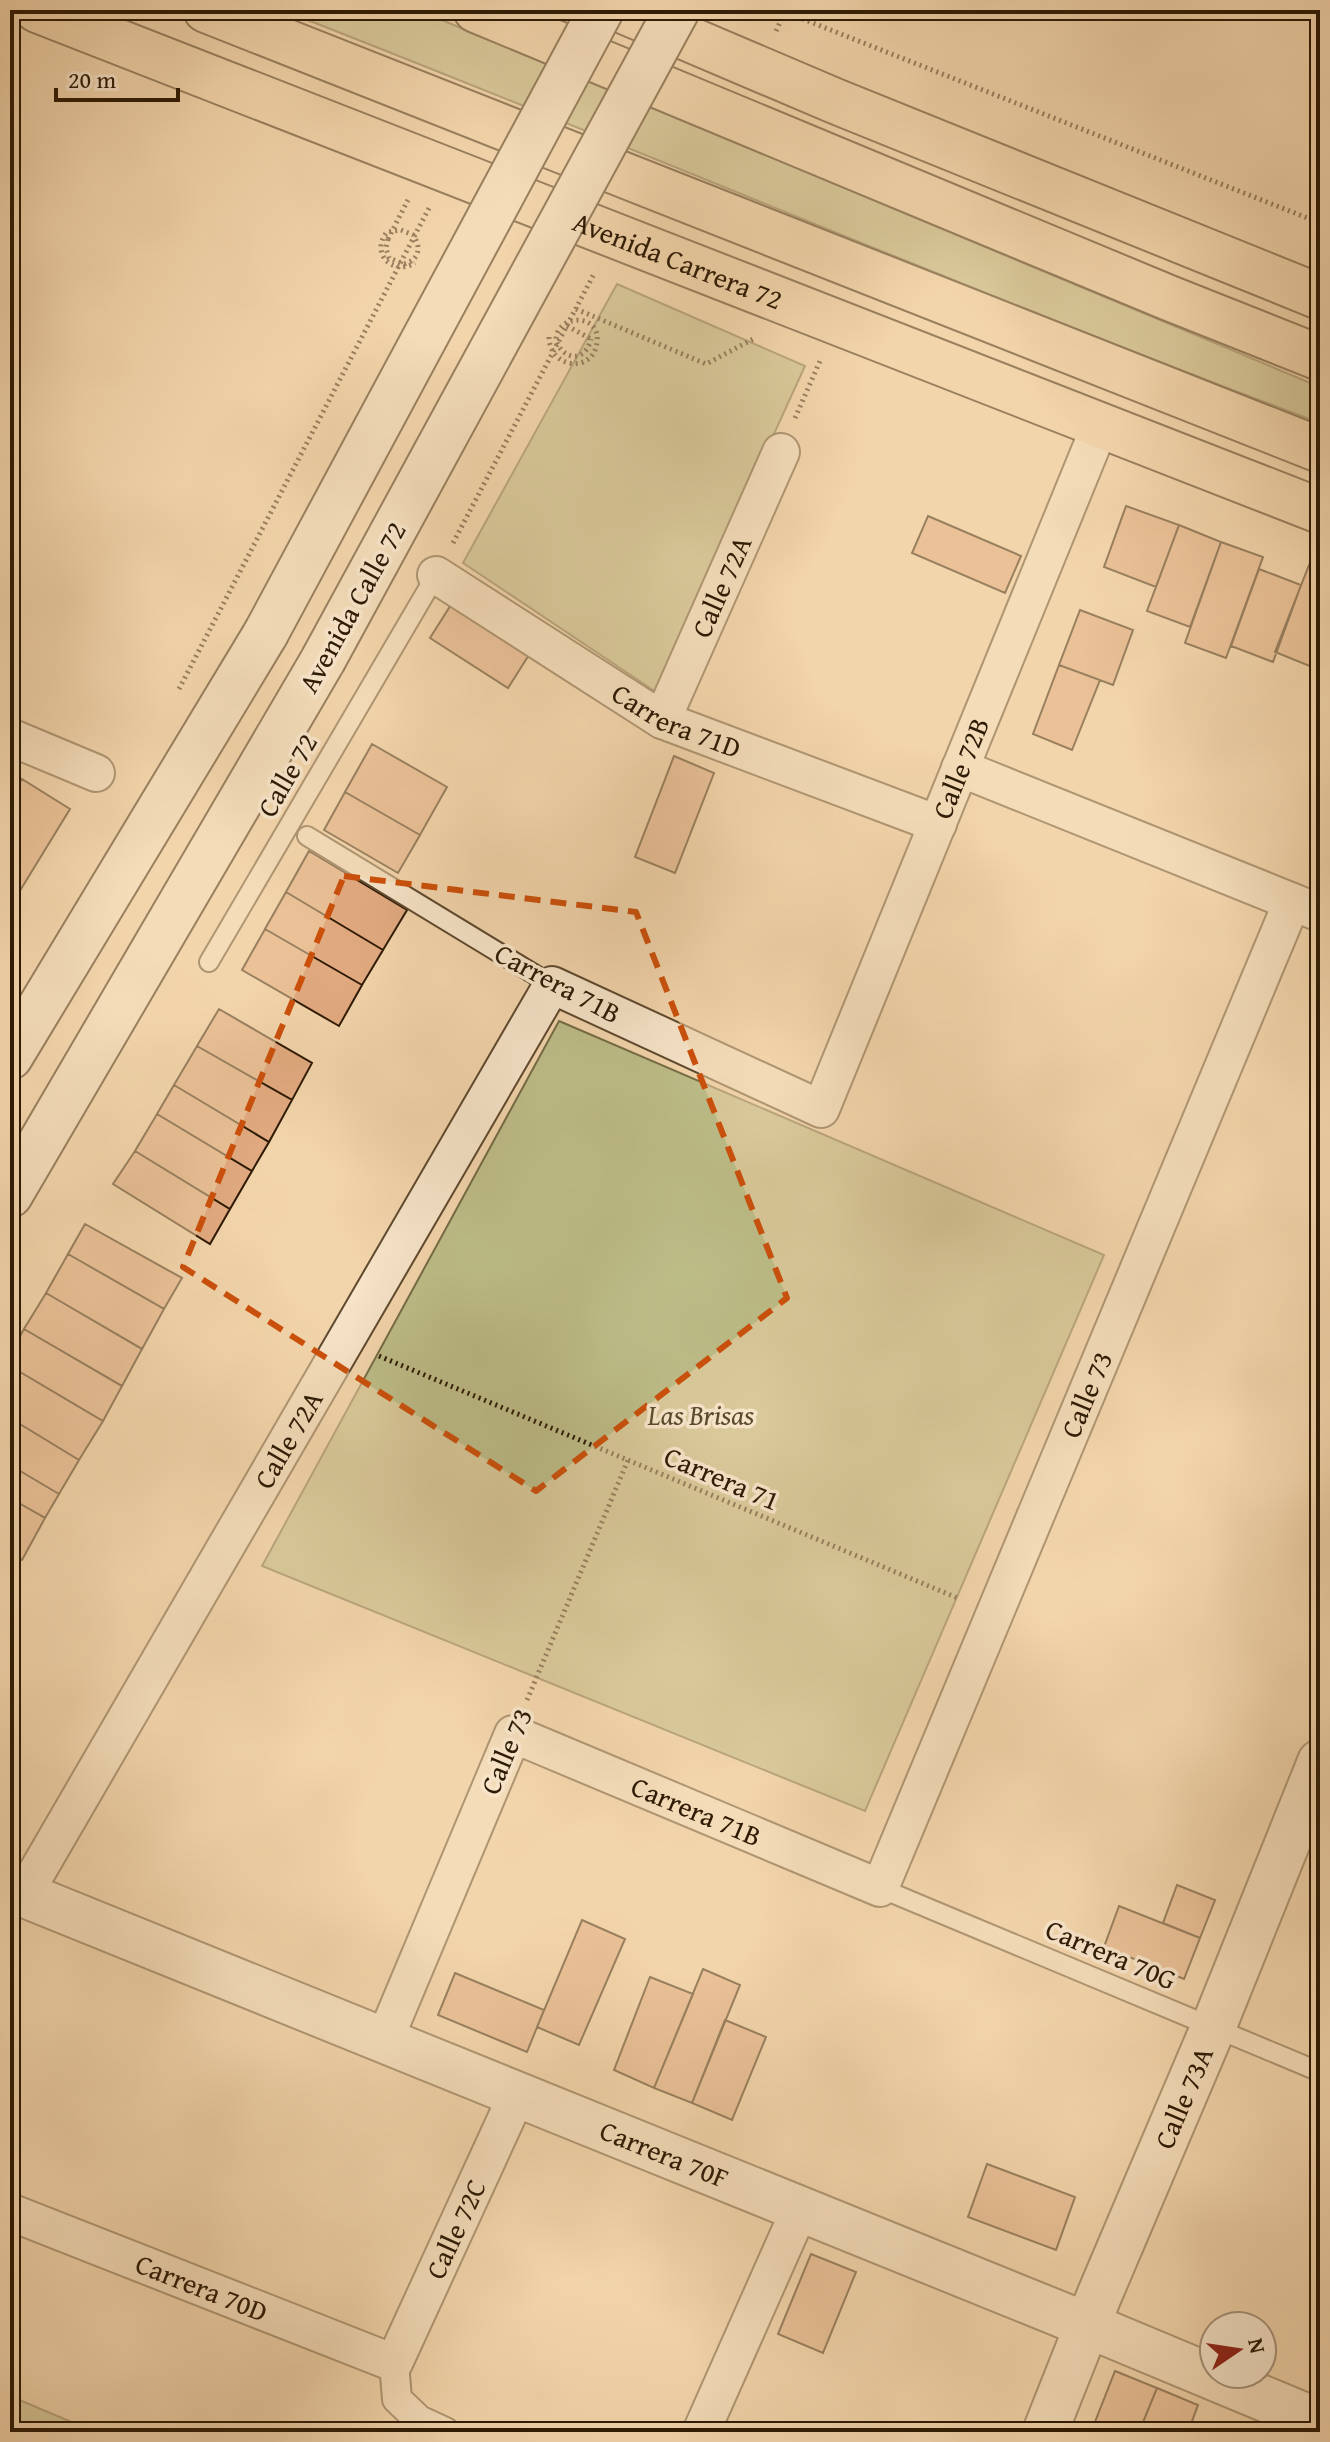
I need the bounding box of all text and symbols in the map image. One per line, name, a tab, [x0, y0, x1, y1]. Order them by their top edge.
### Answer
scale bar	[56, 52, 178, 102]
text: 20 m	[68, 62, 116, 97]
street label: Avenida Carrera 72	[567, 200, 789, 319]
street label: Avenida Calle 72	[287, 514, 416, 700]
street label: Calle 72A	[680, 529, 761, 644]
street label: Carrera 71D	[604, 672, 747, 768]
street label: Calle 72B	[921, 711, 999, 825]
street label: Calle 72	[246, 725, 327, 824]
street label: Carrera 71B	[488, 932, 629, 1033]
street label: Calle 73	[1049, 1345, 1122, 1444]
street label: Calle 72A	[243, 1382, 332, 1496]
park label: Las Brisas	[647, 1394, 754, 1435]
street label: Carrera 71	[658, 1435, 786, 1520]
street label: Calle 73	[469, 1701, 542, 1800]
street label: Carrera 71B	[625, 1765, 768, 1856]
street label: Carrera 70G	[1039, 1908, 1183, 1999]
street label: Calle 73A	[1143, 2040, 1223, 2155]
street label: Carrera 70F	[594, 2109, 735, 2198]
street label: Calle 72C	[414, 2172, 496, 2285]
street label: Carrera 70D	[130, 2242, 274, 2331]
north arrow	[1198, 2310, 1278, 2390]
text: N	[1240, 2335, 1275, 2357]

